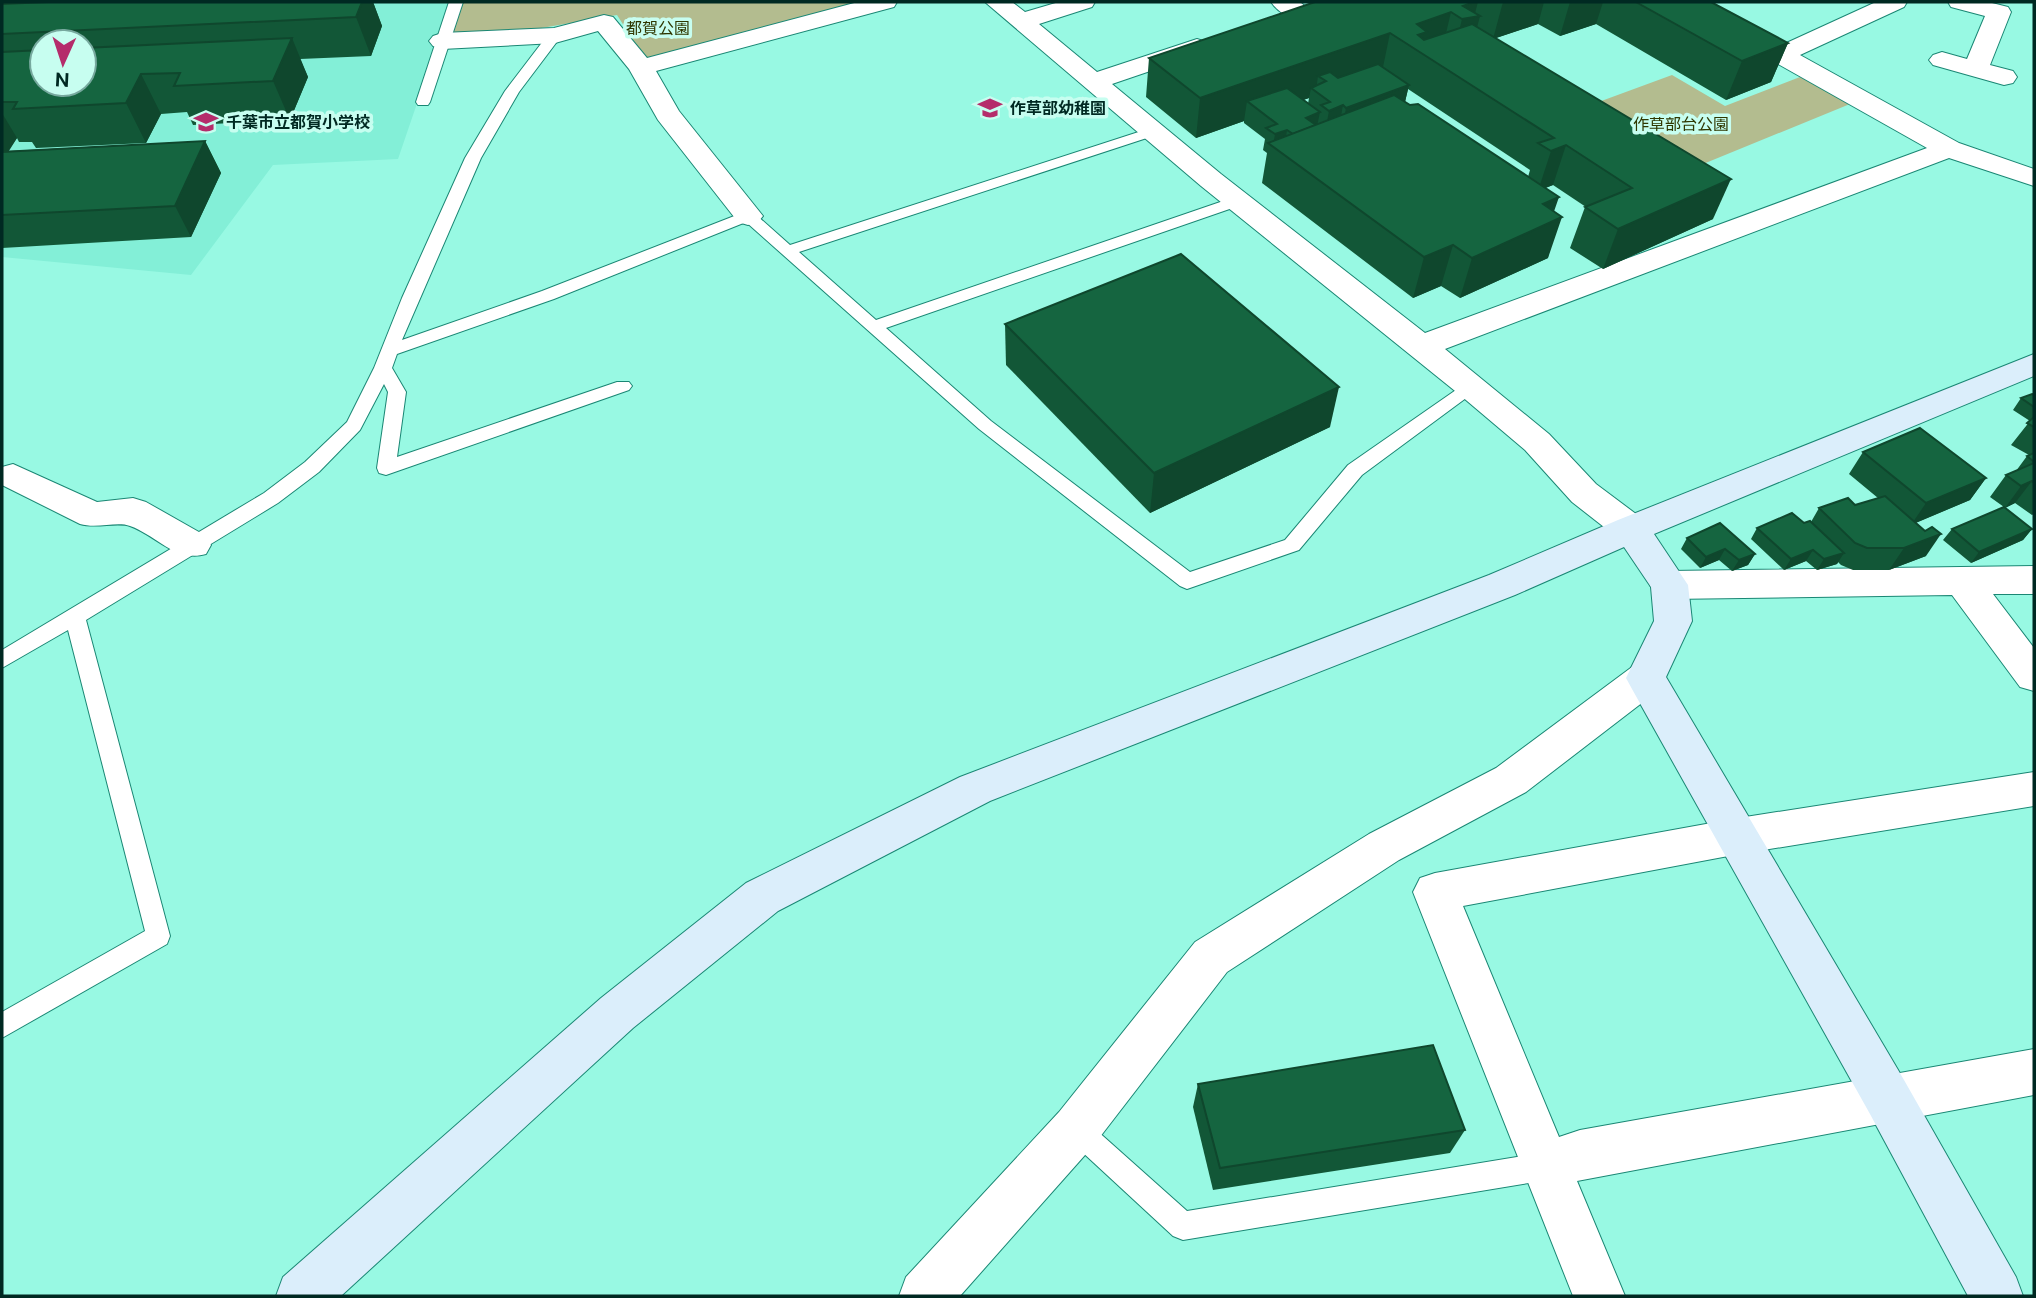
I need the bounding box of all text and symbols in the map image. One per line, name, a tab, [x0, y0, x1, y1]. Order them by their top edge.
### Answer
park label: 都賀公園	[626, 19, 690, 38]
north arrow	[28, 28, 98, 98]
text: N	[54, 69, 70, 91]
school or university icon: 作草部幼稚園	[976, 94, 1004, 122]
place label: 作草部幼稚園	[1010, 99, 1106, 118]
school or university icon: 千葉市立都賀小学校	[192, 108, 220, 136]
place label: 千葉市立都賀小学校	[226, 113, 370, 132]
park label: 作草部台公園	[1633, 115, 1729, 134]

